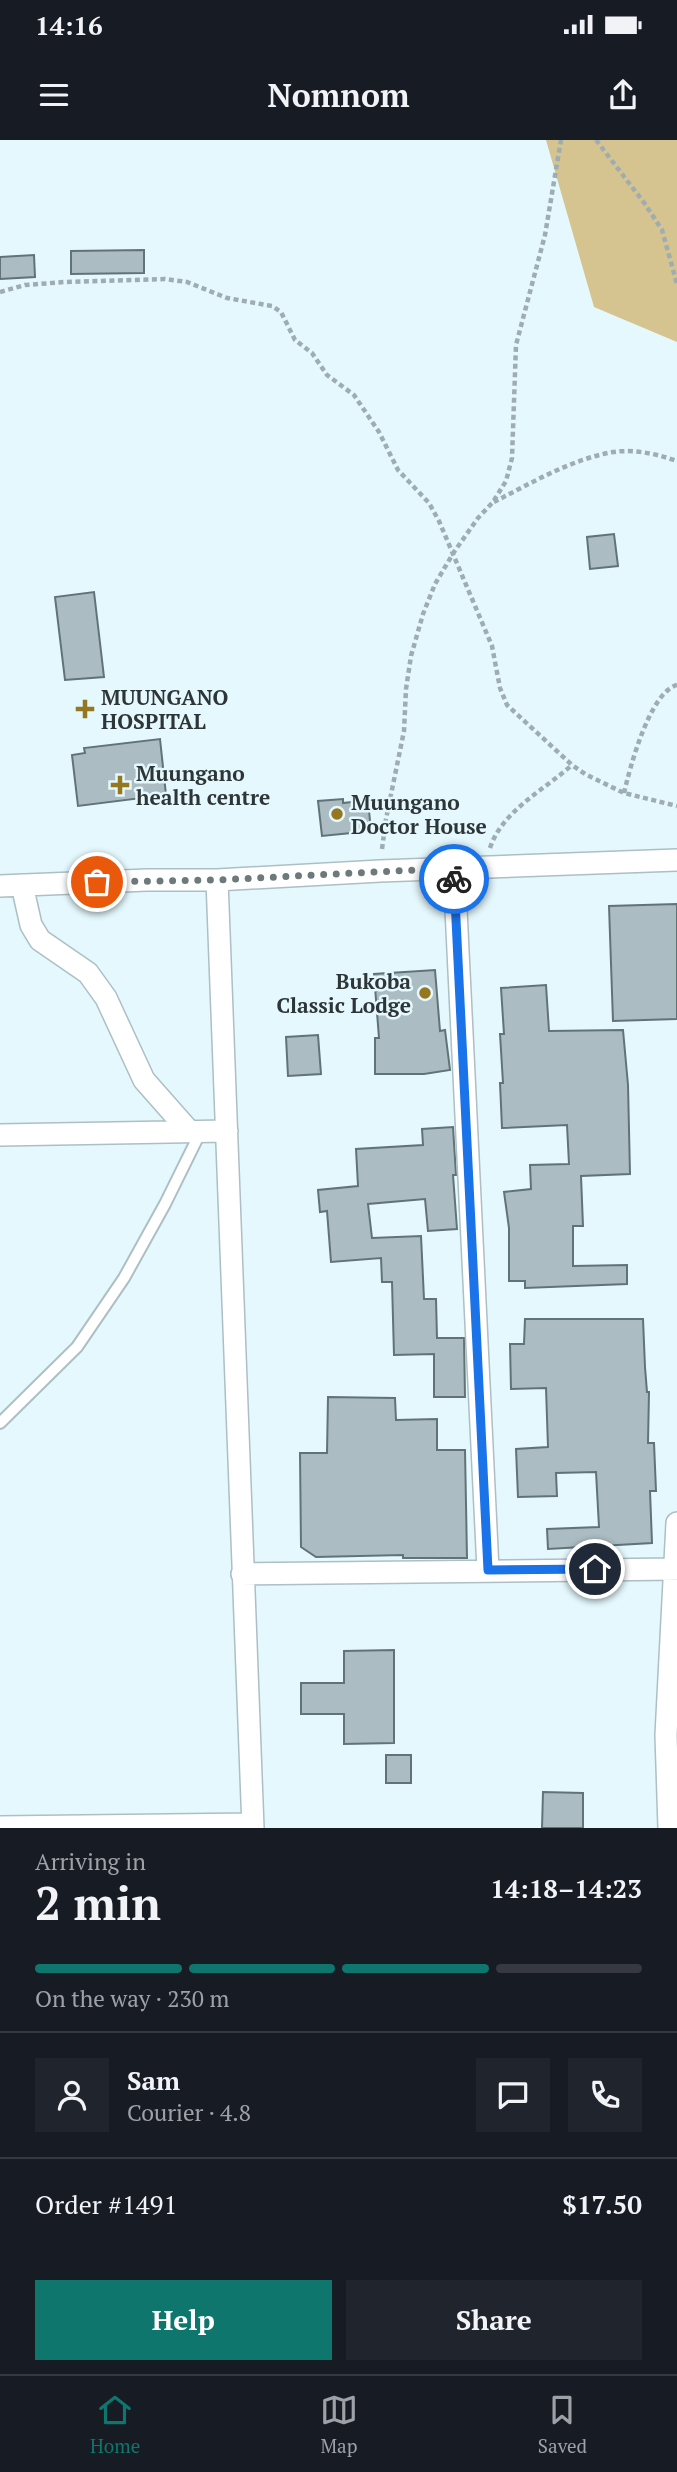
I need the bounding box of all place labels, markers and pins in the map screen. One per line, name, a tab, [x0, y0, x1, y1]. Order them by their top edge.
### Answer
place label: MUUNGANO HOSPITAL	[101, 683, 228, 735]
marker: MUUNGANO HOSPITAL	[75, 699, 95, 719]
place label: Muungano health centre	[136, 759, 270, 811]
marker: Muungano health centre	[110, 775, 130, 795]
place label: Muungano Doctor House	[351, 788, 487, 840]
marker: Muungano Doctor House	[329, 806, 345, 822]
pin	[67, 852, 127, 912]
place label: Bukoba Classic Lodge	[276, 967, 411, 1019]
marker: Bukoba Classic Lodge	[417, 985, 433, 1001]
pin	[565, 1539, 625, 1599]

